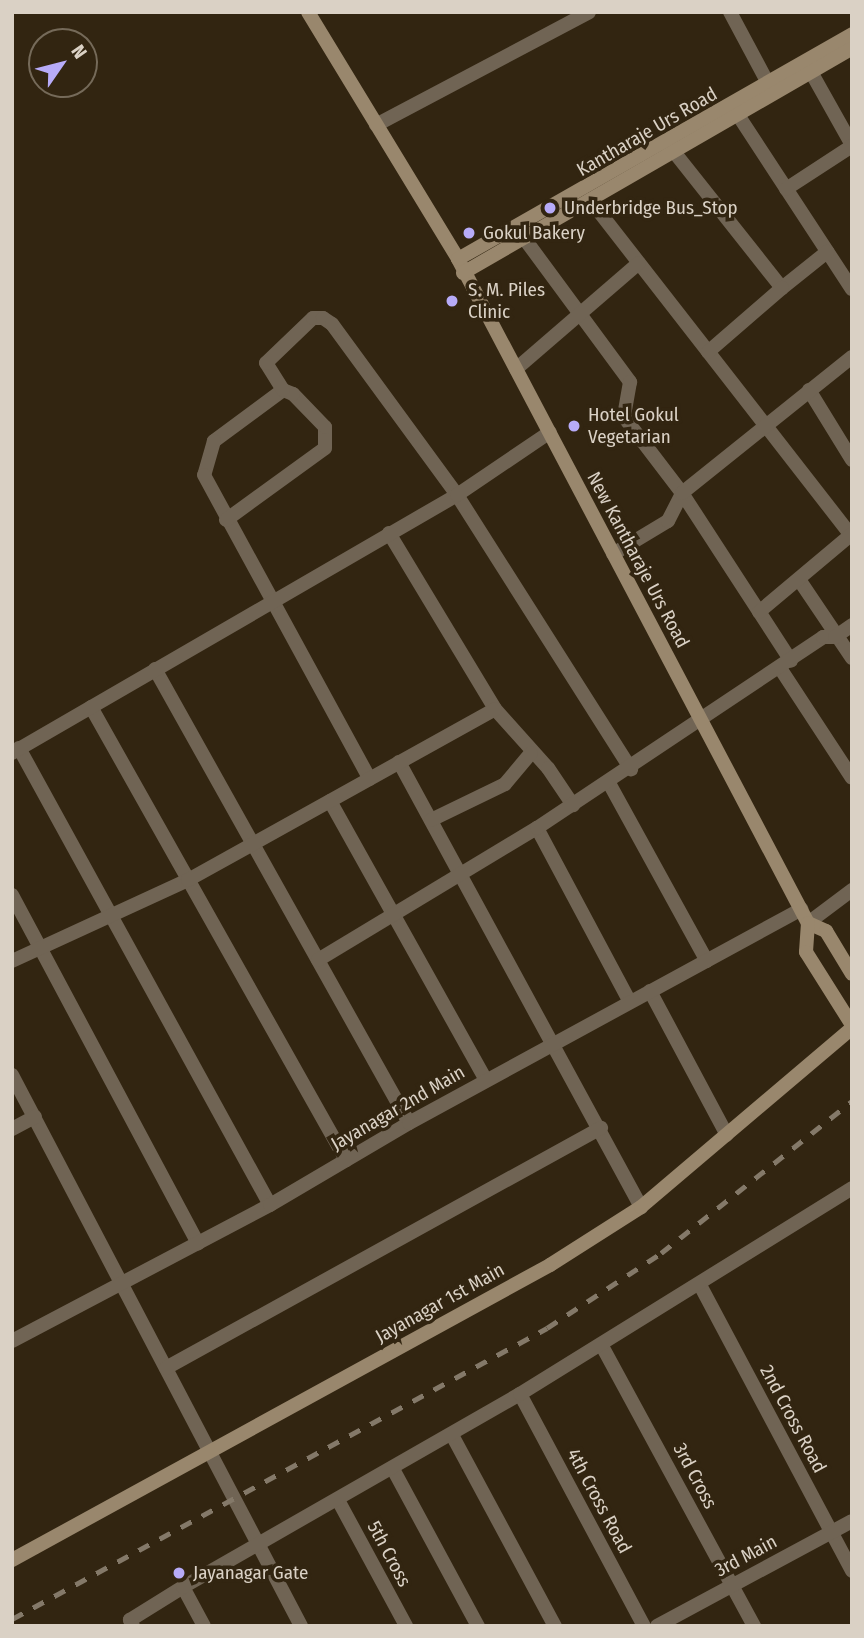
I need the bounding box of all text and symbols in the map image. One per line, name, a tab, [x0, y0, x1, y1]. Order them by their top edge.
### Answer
north arrow	[28, 28, 98, 98]
text: N	[66, 41, 92, 63]
street label: Kantharaje Urs Road	[573, 83, 721, 181]
place label: Underbridge Bus_Stop	[564, 197, 738, 219]
marker: Underbridge Bus_Stop	[542, 200, 558, 216]
place label: Gokul Bakery	[483, 222, 585, 244]
marker: Gokul Bakery	[461, 225, 477, 241]
place label: S. M. Piles Clinic	[468, 279, 545, 323]
marker: S. M. Piles Clinic	[442, 291, 462, 311]
place label: Hotel Gokul Vegetarian	[588, 404, 679, 448]
marker: Hotel Gokul Vegetarian	[566, 418, 582, 434]
street label: New Kantharaje Urs Road	[582, 468, 694, 652]
street label: Jayanagar 2nd Main	[327, 1061, 469, 1155]
street label: Jayanagar 1st Main	[372, 1258, 508, 1348]
street label: 2nd Cross Road	[755, 1361, 831, 1477]
street label: 3rd Cross	[668, 1439, 722, 1513]
street label: 4th Cross Road	[562, 1445, 636, 1557]
street label: 5th Cross	[362, 1517, 416, 1591]
street label: 3rd Main	[711, 1530, 781, 1582]
place label: Jayanagar Gate	[193, 1562, 308, 1584]
marker: Jayanagar Gate	[171, 1565, 187, 1581]

